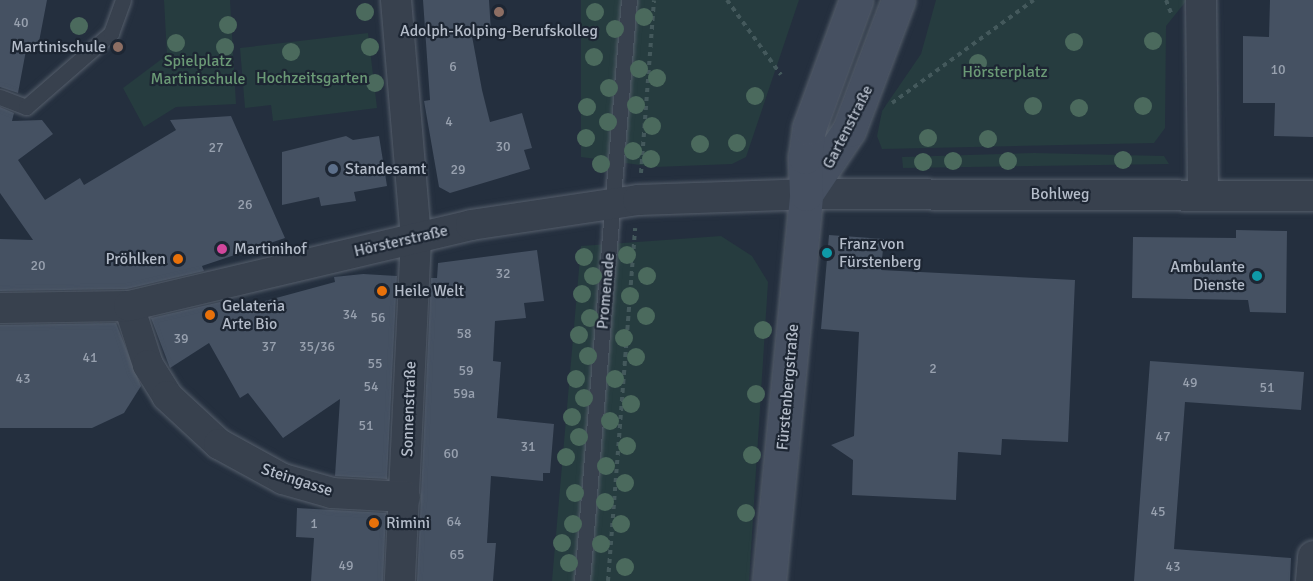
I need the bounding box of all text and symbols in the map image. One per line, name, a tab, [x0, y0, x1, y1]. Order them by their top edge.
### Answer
marker: Adolph-Kolping-Berufskolleg	[492, 5, 506, 19]
house number: 40	[13, 15, 29, 31]
place label: Adolph-Kolping-Berufskolleg	[400, 21, 598, 41]
place label: Martinischule	[11, 37, 106, 57]
marker: Martinischule	[111, 40, 125, 54]
park label: Spielplatz Martinischule	[151, 51, 245, 89]
house number: 6	[449, 59, 457, 75]
park label: Hörsterplatz	[962, 62, 1048, 82]
house number: 10	[1270, 62, 1286, 78]
park label: Hochzeitsgarten	[256, 68, 368, 88]
street label: Gartenstraße	[819, 82, 877, 172]
house number: 4	[445, 114, 453, 130]
house number: 30	[495, 139, 511, 155]
house number: 27	[208, 140, 224, 156]
place label: Standesamt	[345, 159, 426, 179]
marker: Standesamt	[326, 162, 340, 176]
house number: 29	[450, 162, 466, 178]
street label: Bohlweg	[1030, 184, 1090, 204]
house number: 26	[237, 197, 253, 213]
street label: Hörsterstraße	[352, 221, 450, 261]
place label: Franz von Fürstenberg	[839, 234, 921, 272]
place label: Martinihof	[234, 239, 307, 259]
marker: Martinihof	[215, 242, 229, 256]
marker: Franz von Fürstenberg	[820, 246, 834, 260]
place label: Pröhlken	[105, 249, 166, 269]
marker: Pröhlken	[171, 252, 185, 266]
street label: Promenade	[593, 252, 619, 330]
place label: Ambulante Dienste	[1170, 257, 1245, 295]
house number: 20	[30, 258, 46, 274]
house number: 32	[495, 266, 511, 282]
marker: Ambulante Dienste	[1250, 269, 1264, 283]
place label: Heile Welt	[394, 281, 464, 301]
marker: Heile Welt	[375, 284, 389, 298]
place label: Gelateria Arte Bio	[222, 296, 285, 334]
house number: 34	[342, 307, 358, 323]
marker: Gelateria Arte Bio	[203, 308, 217, 322]
house number: 56	[370, 310, 386, 326]
street label: Fürstenbergstraße	[773, 323, 803, 451]
house number: 58	[456, 326, 472, 342]
house number: 39	[173, 331, 189, 347]
house number: 37	[261, 339, 277, 355]
house number: 35/36	[299, 339, 335, 355]
house number: 41	[82, 350, 98, 366]
house number: 55	[367, 356, 383, 372]
street label: Sonnenstraße	[398, 361, 420, 457]
house number: 2	[929, 361, 937, 377]
house number: 59	[458, 363, 474, 379]
house number: 43	[15, 371, 31, 387]
house number: 49	[1182, 375, 1198, 391]
house number: 54	[363, 379, 379, 395]
house number: 51	[1259, 380, 1275, 396]
house number: 59a	[453, 386, 475, 402]
house number: 51	[358, 418, 374, 434]
house number: 47	[1155, 429, 1171, 445]
house number: 31	[520, 439, 536, 455]
house number: 60	[443, 446, 459, 462]
street label: Steingasse	[259, 459, 335, 501]
house number: 45	[1150, 504, 1166, 520]
place label: Rimini	[386, 513, 430, 533]
house number: 64	[446, 514, 462, 530]
house number: 1	[310, 516, 318, 532]
marker: Rimini	[367, 516, 381, 530]
house number: 65	[449, 547, 465, 563]
house number: 49	[338, 558, 354, 574]
house number: 43	[1165, 559, 1181, 575]

